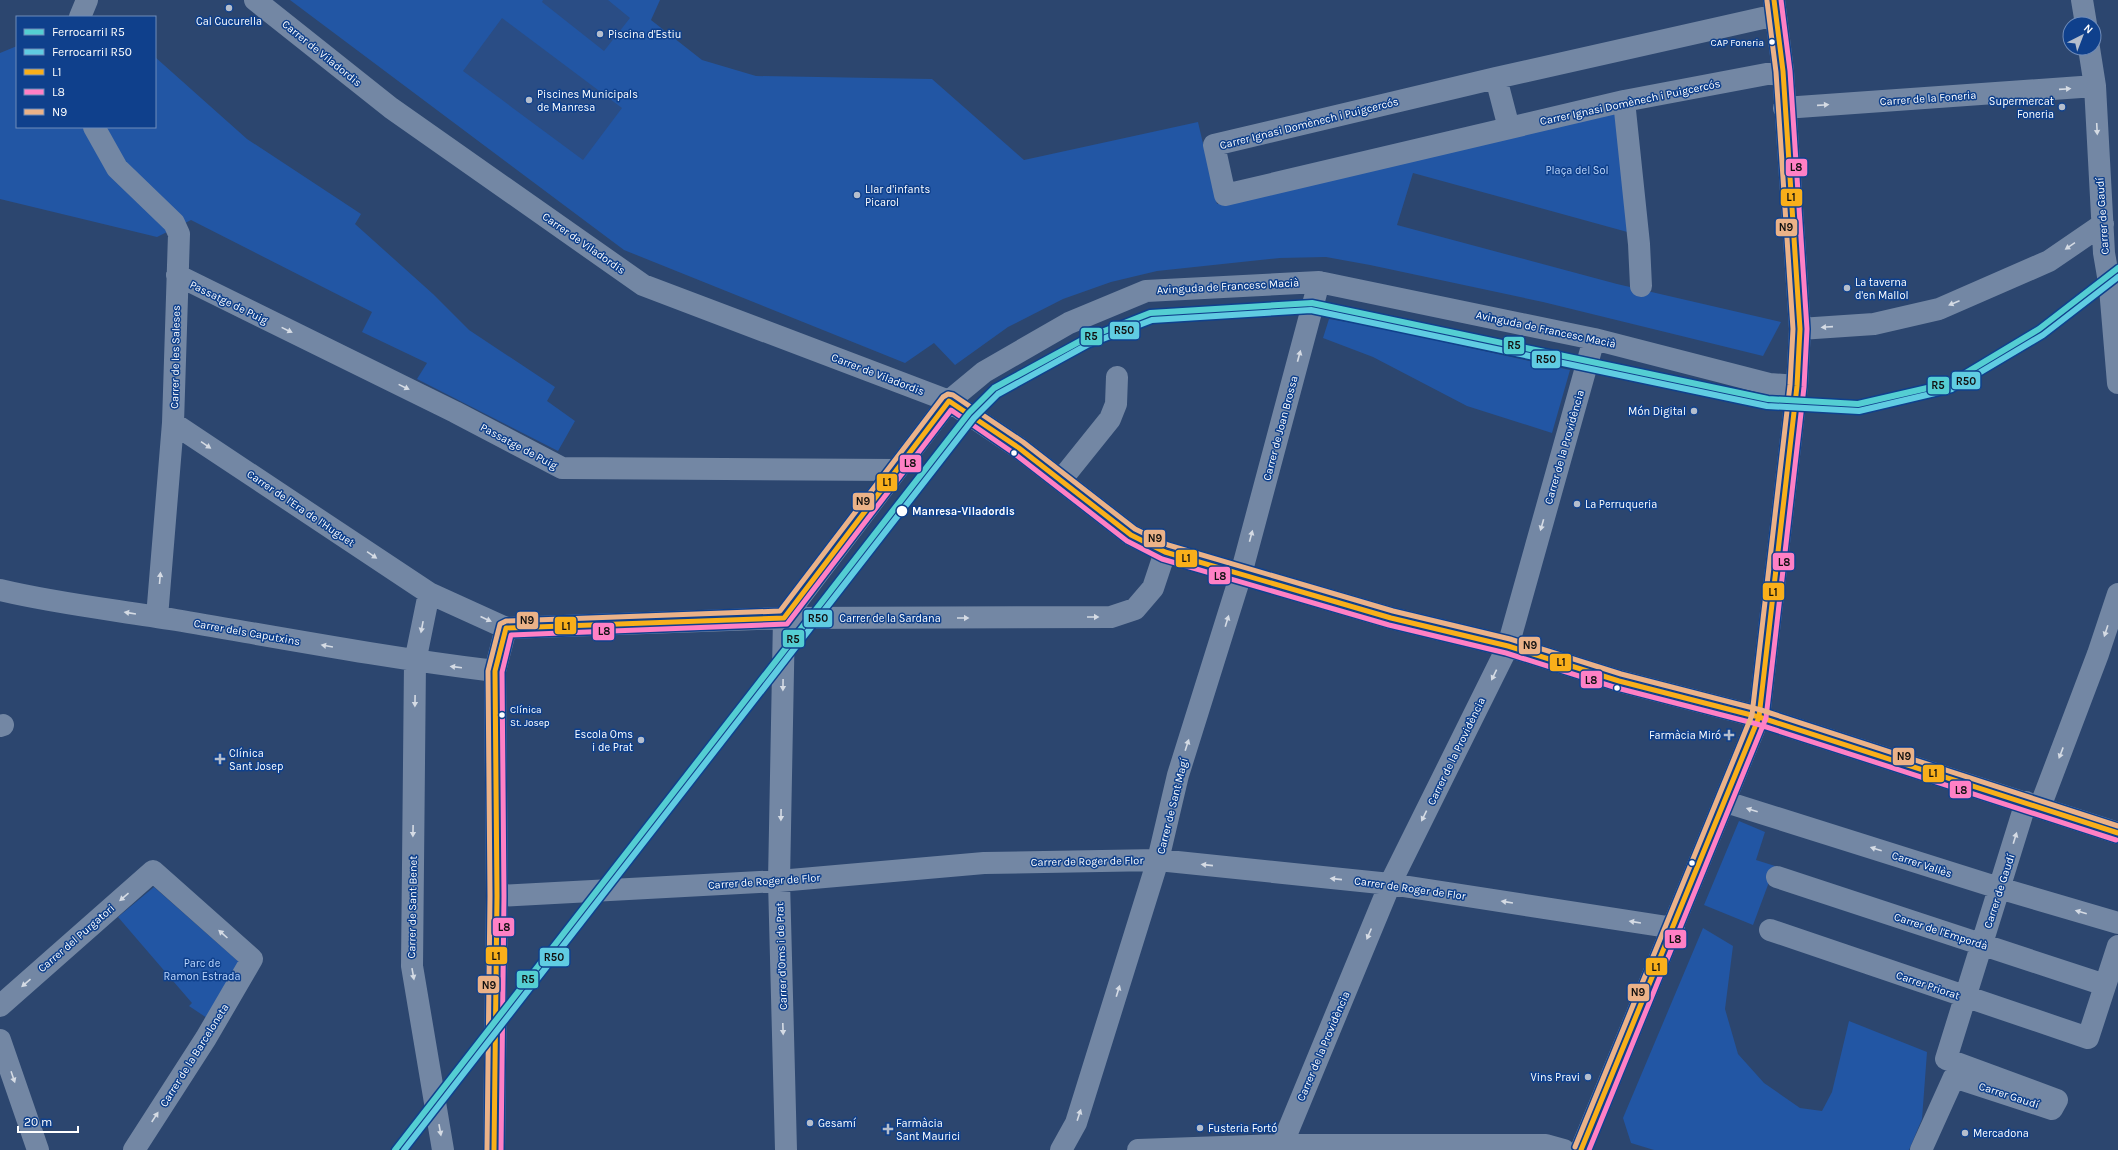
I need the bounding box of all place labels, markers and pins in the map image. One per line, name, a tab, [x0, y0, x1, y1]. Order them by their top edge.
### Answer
marker: Cal Cucurella	[224, 3, 234, 13]
place label: Cal Cucurella	[196, 15, 262, 28]
place label: Piscina d'Estiu	[608, 28, 681, 41]
marker: Piscina d'Estiu	[595, 29, 605, 39]
place label: CAP Foneria	[1711, 37, 1764, 49]
marker: CAP Foneria	[1767, 37, 1777, 47]
place label: Piscines Municipals de Manresa	[537, 88, 638, 114]
marker: Piscines Municipals de Manresa	[524, 95, 534, 105]
place label: Supermercat Foneria	[1989, 95, 2054, 121]
marker: Supermercat Foneria	[2057, 102, 2067, 112]
place label: Llar d'infants Picarol	[865, 183, 930, 209]
marker: Llar d'infants Picarol	[852, 190, 862, 200]
place label: La taverna d'en Mallol	[1855, 276, 1909, 302]
marker: La taverna d'en Mallol	[1842, 283, 1852, 293]
place label: Món Digital	[1628, 405, 1686, 418]
marker: Món Digital	[1689, 406, 1699, 416]
unlabelled marker	[1009, 448, 1019, 458]
place label: La Perruqueria	[1585, 498, 1657, 511]
marker: La Perruqueria	[1572, 499, 1582, 509]
marker: Manresa-Viladordis	[895, 504, 909, 518]
place label: Manresa-Viladordis	[912, 505, 1015, 518]
unlabelled marker	[1612, 683, 1622, 693]
place label: Clínica St. Josep	[510, 704, 550, 729]
marker: Clínica St. Josep	[497, 710, 507, 720]
place label: Escola Oms i de Prat	[574, 728, 633, 754]
place label: Farmàcia Miró	[1649, 729, 1721, 742]
marker: Farmàcia Miró	[1724, 730, 1734, 740]
marker: Escola Oms i de Prat	[636, 735, 646, 745]
place label: Clínica Sant Josep	[229, 747, 283, 773]
marker: Clínica Sant Josep	[214, 753, 226, 765]
unlabelled marker	[1687, 858, 1697, 868]
place label: Vins Pravi	[1531, 1071, 1580, 1084]
marker: Vins Pravi	[1583, 1072, 1593, 1082]
place label: Gesamí	[818, 1117, 857, 1130]
place label: Farmàcia Sant Maurici	[896, 1117, 960, 1143]
marker: Gesamí	[805, 1118, 815, 1128]
place label: Fusteria Fortó	[1208, 1122, 1277, 1135]
marker: Fusteria Fortó	[1195, 1123, 1205, 1133]
marker: Farmàcia Sant Maurici	[883, 1124, 893, 1134]
place label: Mercadona	[1973, 1127, 2029, 1140]
marker: Mercadona	[1960, 1128, 1970, 1138]

